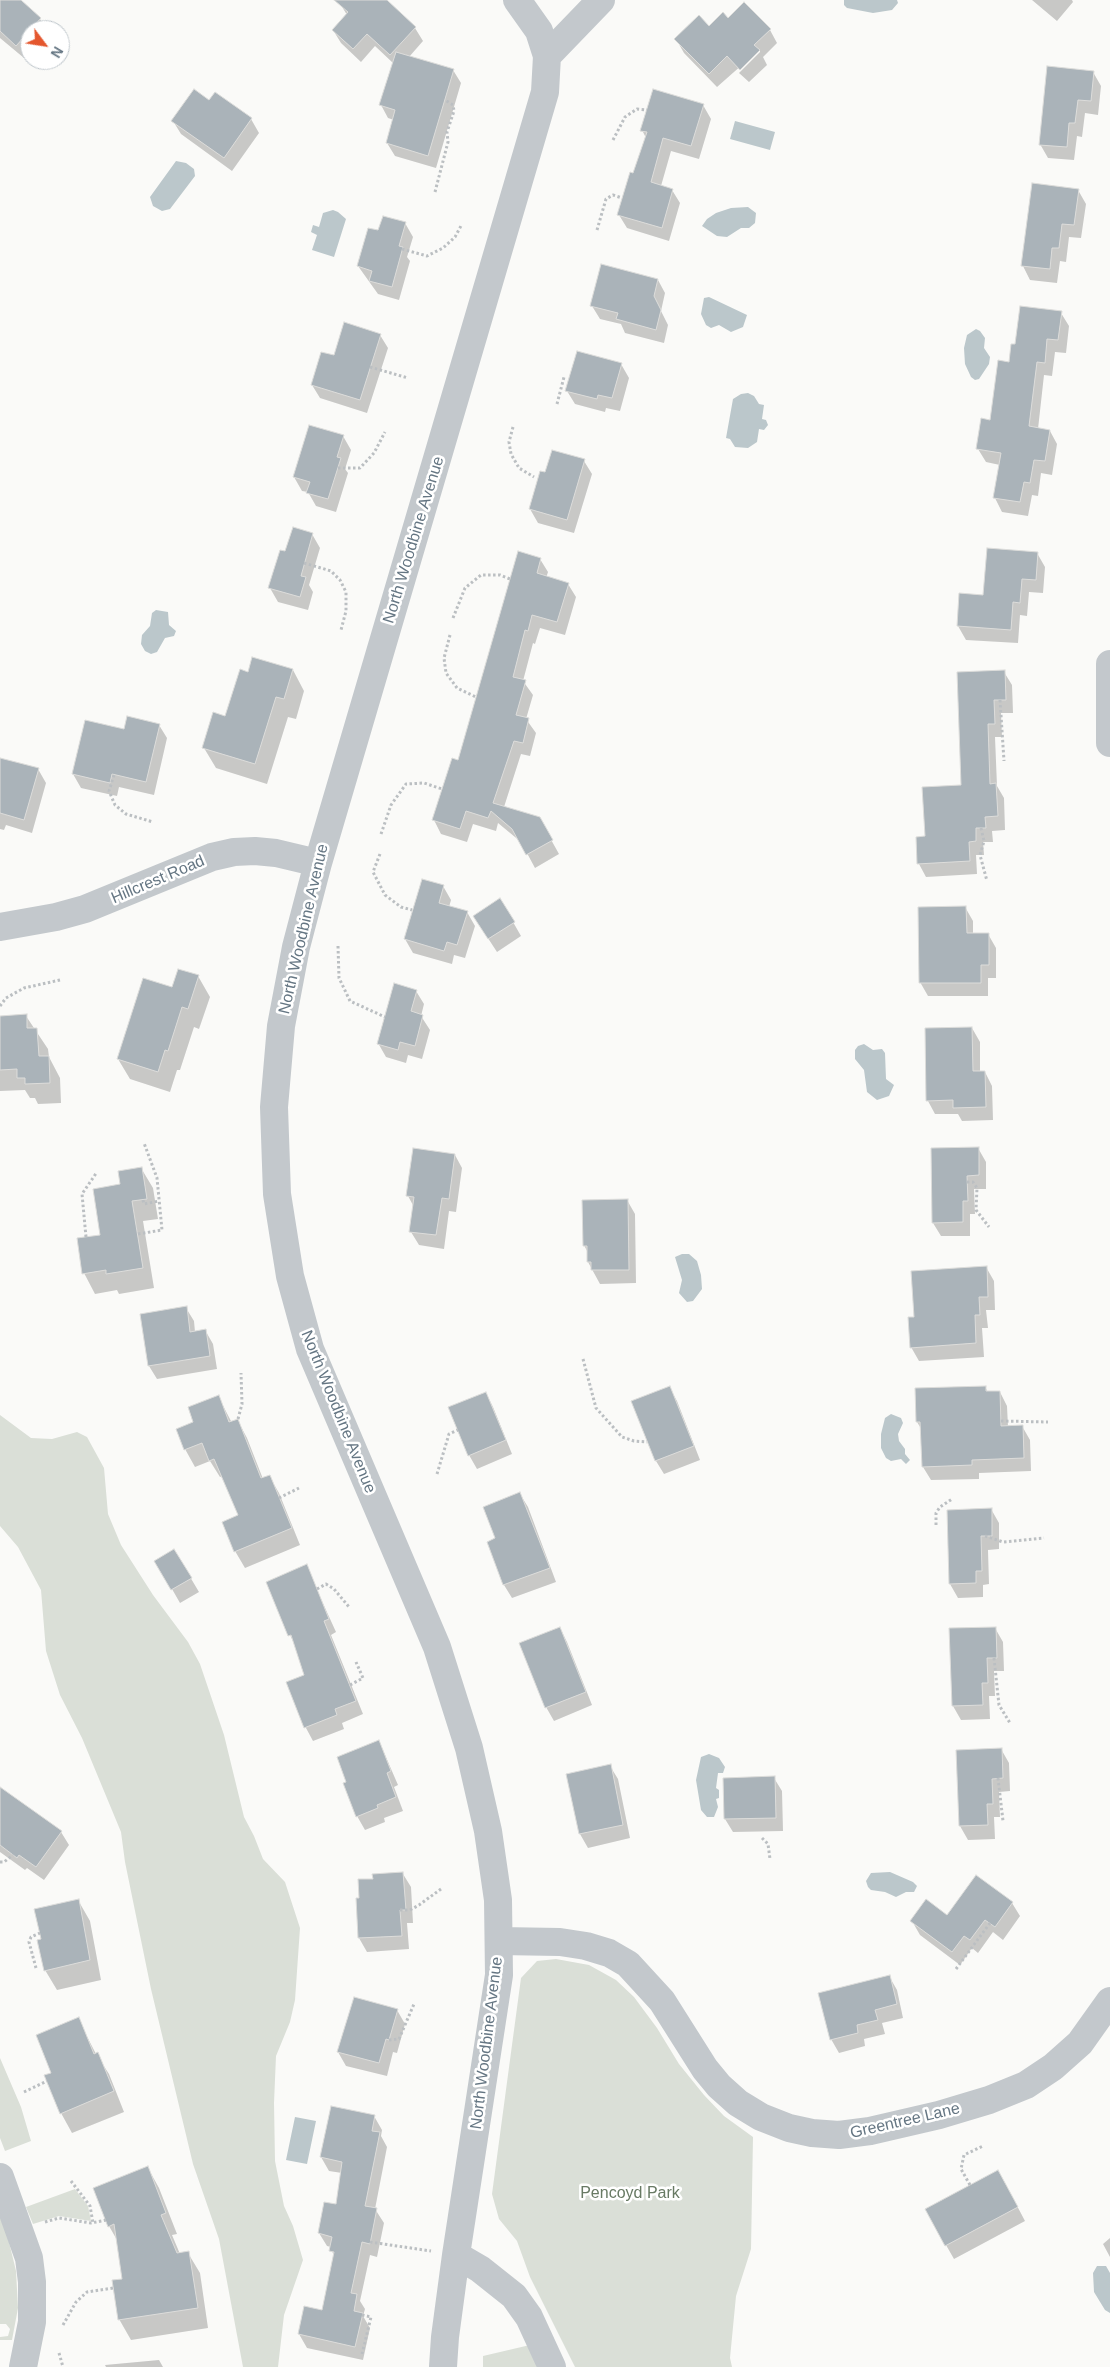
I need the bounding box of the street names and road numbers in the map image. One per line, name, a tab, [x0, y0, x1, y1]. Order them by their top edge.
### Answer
street label: North Woodbine Avenue	[379, 454, 449, 626]
street label: North Woodbine Avenue	[275, 842, 333, 1016]
street label: Hillcrest Road	[108, 852, 208, 908]
street label: North Woodbine Avenue	[297, 1328, 379, 1496]
street label: North Woodbine Avenue	[467, 1956, 507, 2130]
street label: Greentree Lane	[848, 2099, 962, 2143]

